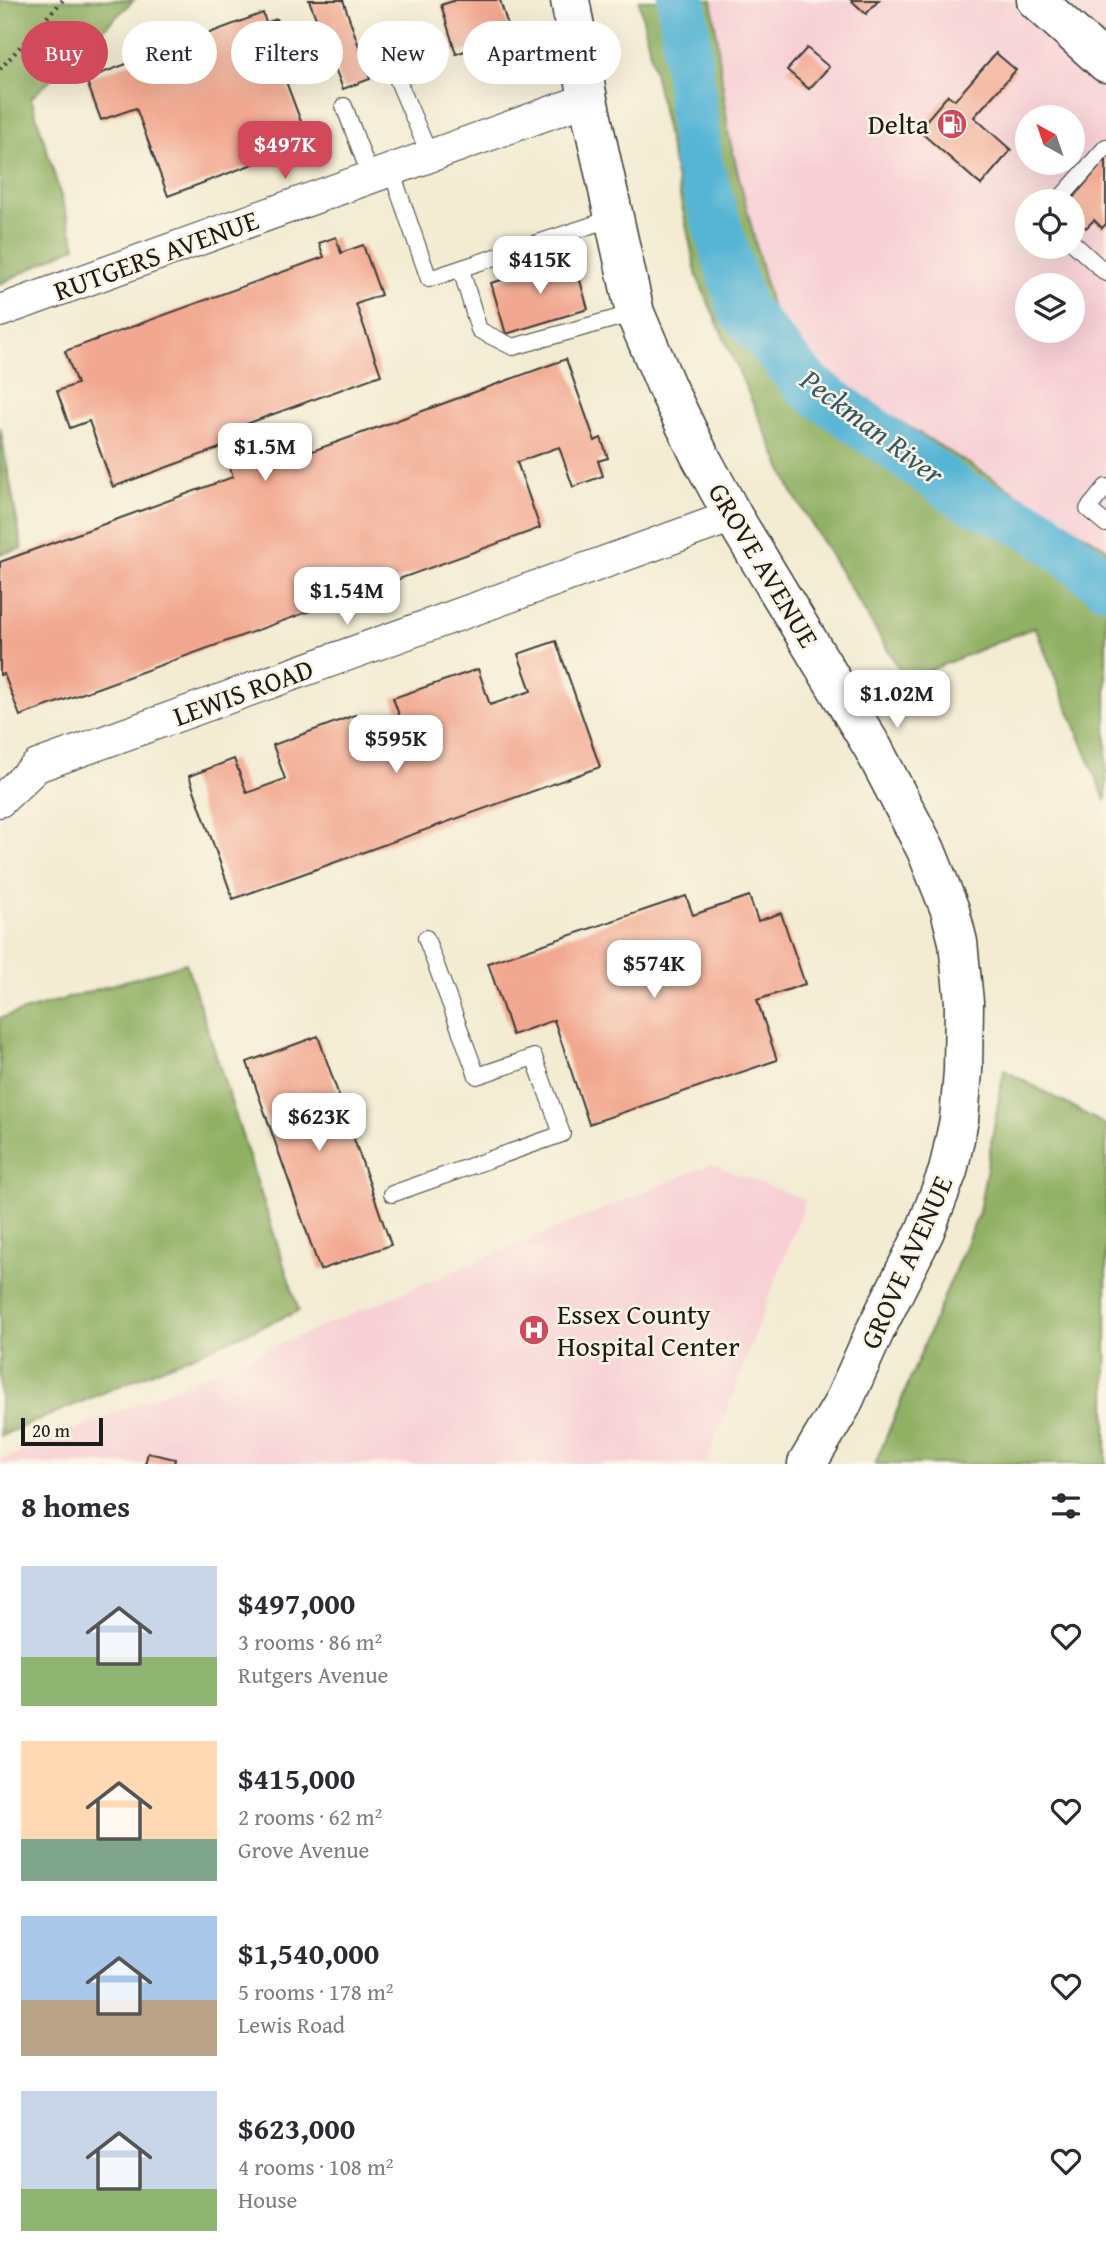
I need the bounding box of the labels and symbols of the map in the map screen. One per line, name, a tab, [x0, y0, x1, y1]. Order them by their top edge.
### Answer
place label: Delta	[868, 103, 930, 144]
north arrow	[1015, 105, 1085, 175]
fuel station icon: Delta	[935, 107, 969, 141]
pin: $497K	[236, 122, 334, 181]
street label: RUTGERS AVENUE	[48, 198, 264, 311]
pin: $415K	[491, 236, 589, 296]
water label: Peckman River	[791, 357, 954, 495]
pin: $1.5M	[216, 424, 314, 483]
street label: GROVE AVENUE	[699, 475, 830, 655]
pin: $1.54M	[290, 568, 404, 627]
street label: LEWIS ROAD	[167, 647, 319, 736]
pin: $1.02M	[840, 670, 954, 730]
pin: $595K	[347, 716, 445, 775]
pin: $574K	[605, 940, 703, 1000]
pin: $623K	[270, 1094, 368, 1153]
street label: GROVE AVENUE	[849, 1169, 962, 1355]
place label: Essex County Hospital Center	[557, 1293, 740, 1366]
hospital icon: Essex County Hospital Center	[517, 1313, 551, 1347]
scale bar	[21, 1415, 103, 1447]

